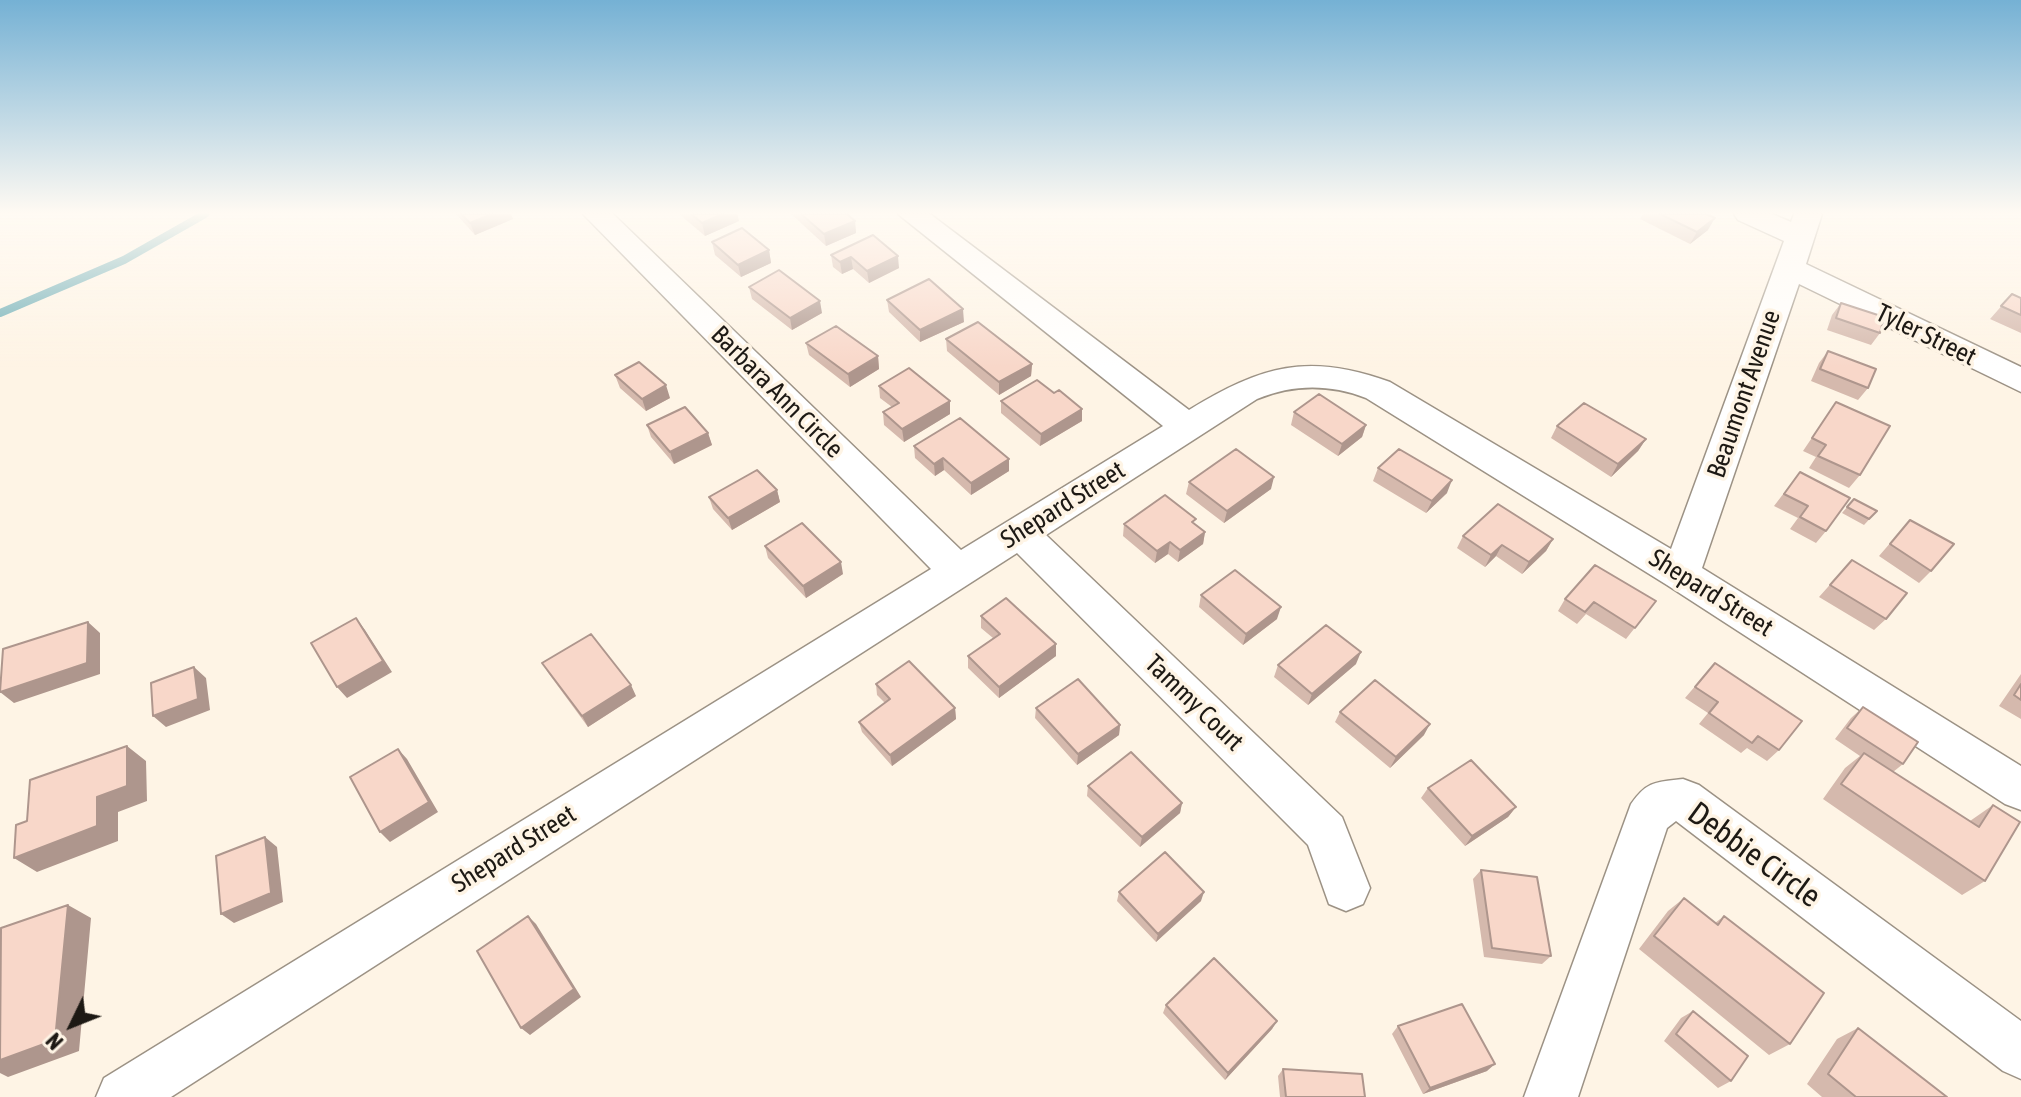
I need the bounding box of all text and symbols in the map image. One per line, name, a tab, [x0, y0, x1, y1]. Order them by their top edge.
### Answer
street label: Tyler Street	[1871, 297, 1981, 373]
street label: Beaumont Avenue	[1701, 306, 1787, 482]
street label: Barbara Ann Circle	[704, 319, 850, 465]
street label: Shepard Street	[995, 455, 1131, 555]
street label: Shepard Street	[1643, 543, 1779, 643]
street label: Tammy Court	[1138, 648, 1250, 758]
street label: Debbie Circle	[1680, 794, 1828, 916]
street label: Shepard Street	[446, 799, 582, 899]
north arrow	[32, 985, 112, 1065]
text: N	[41, 1028, 68, 1055]

